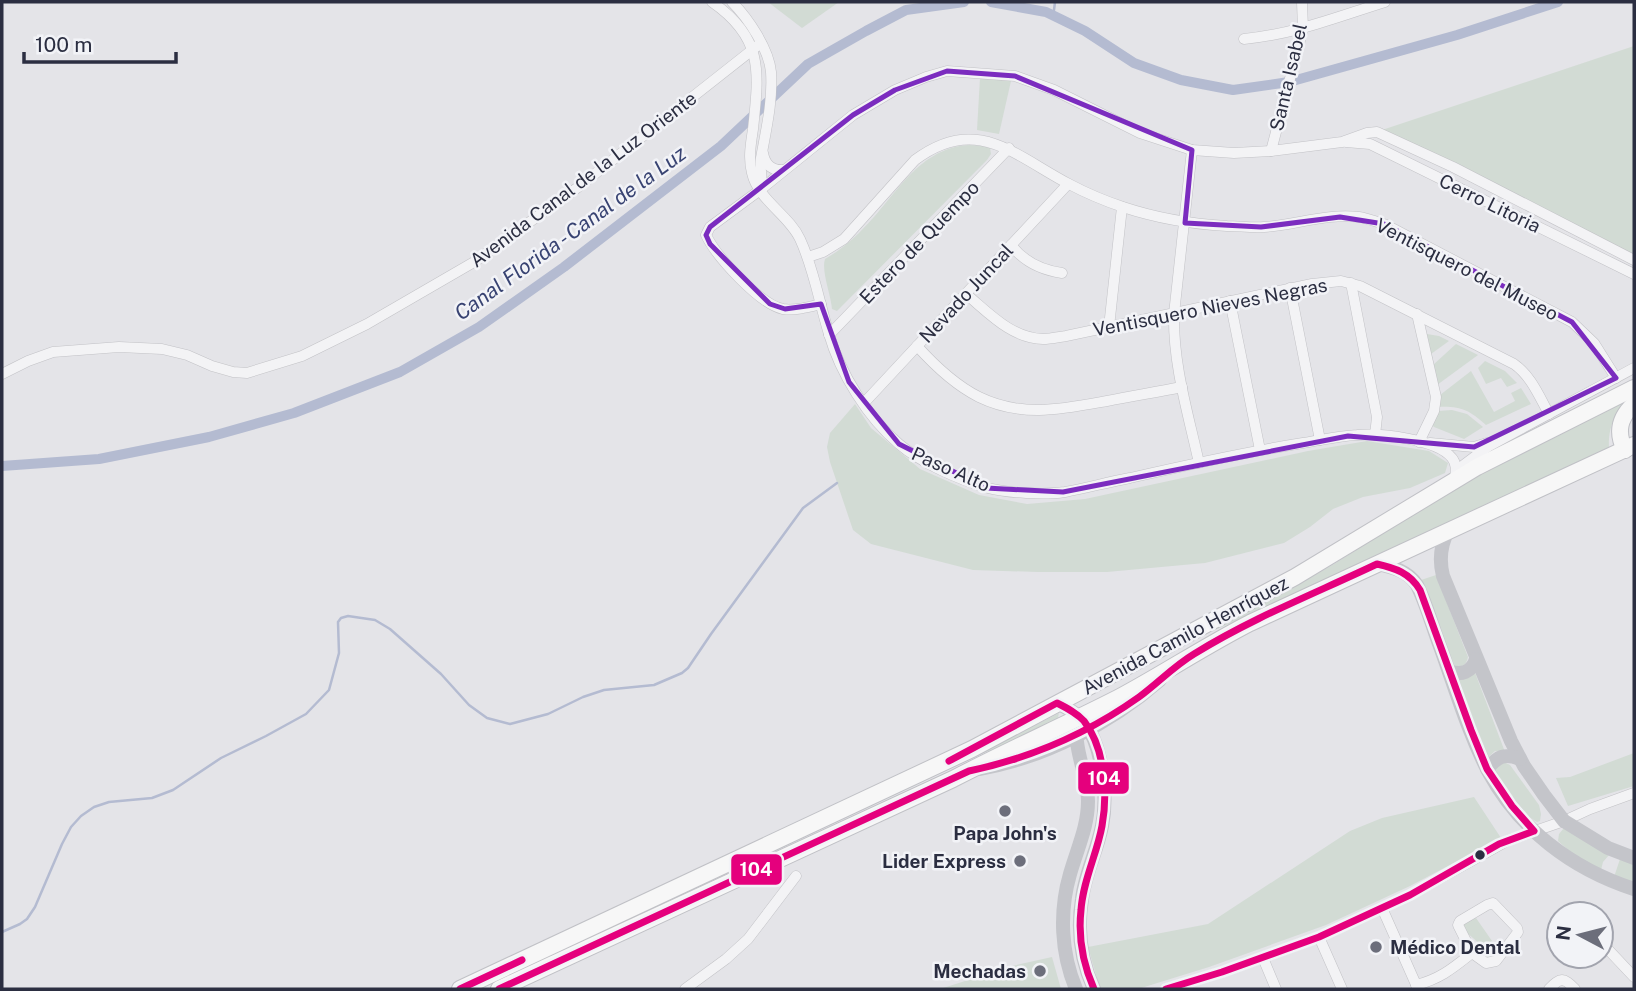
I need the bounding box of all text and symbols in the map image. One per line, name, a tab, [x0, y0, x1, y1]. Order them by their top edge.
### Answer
scale bar	[24, 21, 177, 65]
street label: Santa Isabel	[1265, 21, 1311, 133]
text: 100 m	[35, 32, 92, 57]
street label: Avenida Canal de la Luz Oriente	[465, 87, 701, 271]
water label: Canal Florida - Canal de la Luz	[449, 140, 691, 325]
street label: Cerro Litoria	[1436, 169, 1544, 237]
street label: Estero de Quempo	[855, 176, 983, 308]
street label: Ventisquero del Museo	[1372, 213, 1562, 325]
street label: Nevado Juncal	[915, 239, 1017, 347]
street label: Ventisquero Nieves Negras	[1091, 273, 1329, 341]
street label: Paso Alto	[908, 442, 994, 496]
street label: Avenida Camilo Henríquez	[1078, 571, 1292, 699]
line badge: 104	[1077, 761, 1130, 795]
text: 104	[1088, 767, 1120, 789]
marker: Papa John's	[997, 803, 1013, 819]
place label: Papa John's	[953, 822, 1057, 844]
unlabelled marker	[1473, 848, 1487, 862]
place label: Lider Express	[882, 850, 1006, 872]
line badge: 104	[730, 853, 783, 886]
marker: Lider Express	[1012, 853, 1028, 869]
text: 104	[740, 858, 772, 880]
north arrow	[1545, 900, 1615, 970]
text: N	[1551, 924, 1575, 942]
place label: Médico Dental	[1390, 936, 1521, 958]
marker: Médico Dental	[1368, 939, 1384, 955]
place label: Mechadas	[933, 960, 1026, 982]
marker: Mechadas	[1032, 963, 1048, 979]

